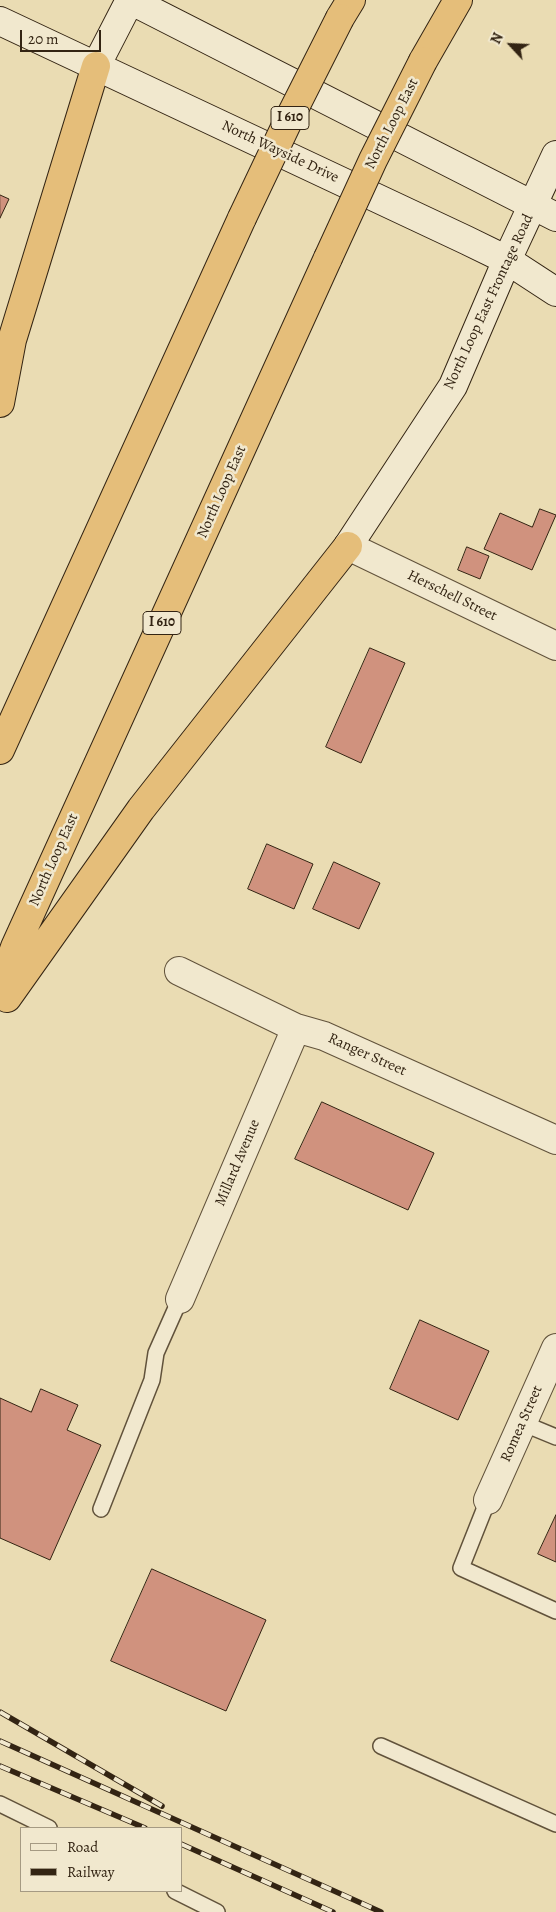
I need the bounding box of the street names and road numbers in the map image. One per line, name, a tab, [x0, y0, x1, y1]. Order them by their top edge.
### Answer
street label: North Loop East	[361, 76, 423, 172]
road number: I 610	[271, 106, 309, 130]
street label: North Wayside Drive	[218, 117, 342, 187]
street label: North Loop East Frontage Road	[440, 211, 538, 393]
street label: North Loop East	[194, 443, 250, 541]
street label: Herschell Street	[404, 566, 500, 626]
road number: I 610	[143, 612, 181, 634]
street label: North Loop East	[26, 811, 82, 909]
street label: Ranger Street	[325, 1030, 409, 1080]
street label: Millard Avenue	[212, 1117, 264, 1209]
street label: Romea Street	[497, 1383, 547, 1465]

